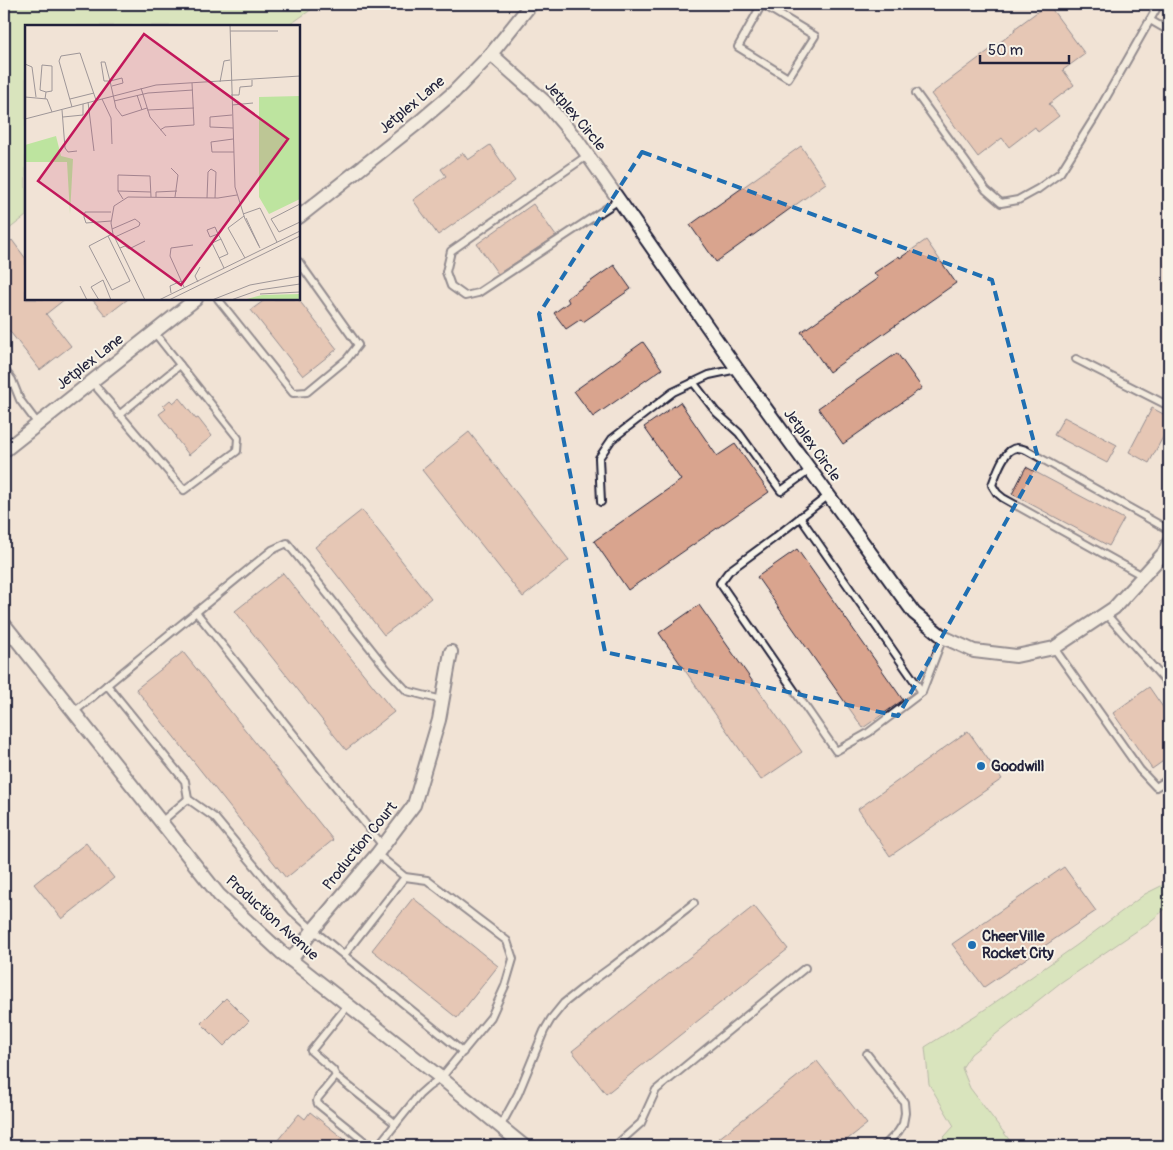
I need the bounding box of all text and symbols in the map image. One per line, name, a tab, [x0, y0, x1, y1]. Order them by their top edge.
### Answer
inset map	[25, 25, 300, 300]
scale bar	[980, 32, 1069, 64]
text: 50 m	[988, 41, 1023, 60]
street label: Jetplex Lane	[375, 72, 449, 138]
street label: Jetplex Circle	[540, 77, 610, 155]
street label: Jetplex Lane	[53, 329, 128, 394]
street label: Jetplex Circle	[779, 405, 845, 486]
place label: Goodwill	[991, 757, 1044, 776]
marker: Goodwill	[975, 760, 987, 772]
street label: Production Court	[319, 797, 402, 894]
street label: Production Avenue	[222, 871, 323, 965]
place label: CheerVille Rocket City	[982, 927, 1054, 963]
marker: CheerVille Rocket City	[966, 939, 978, 951]

